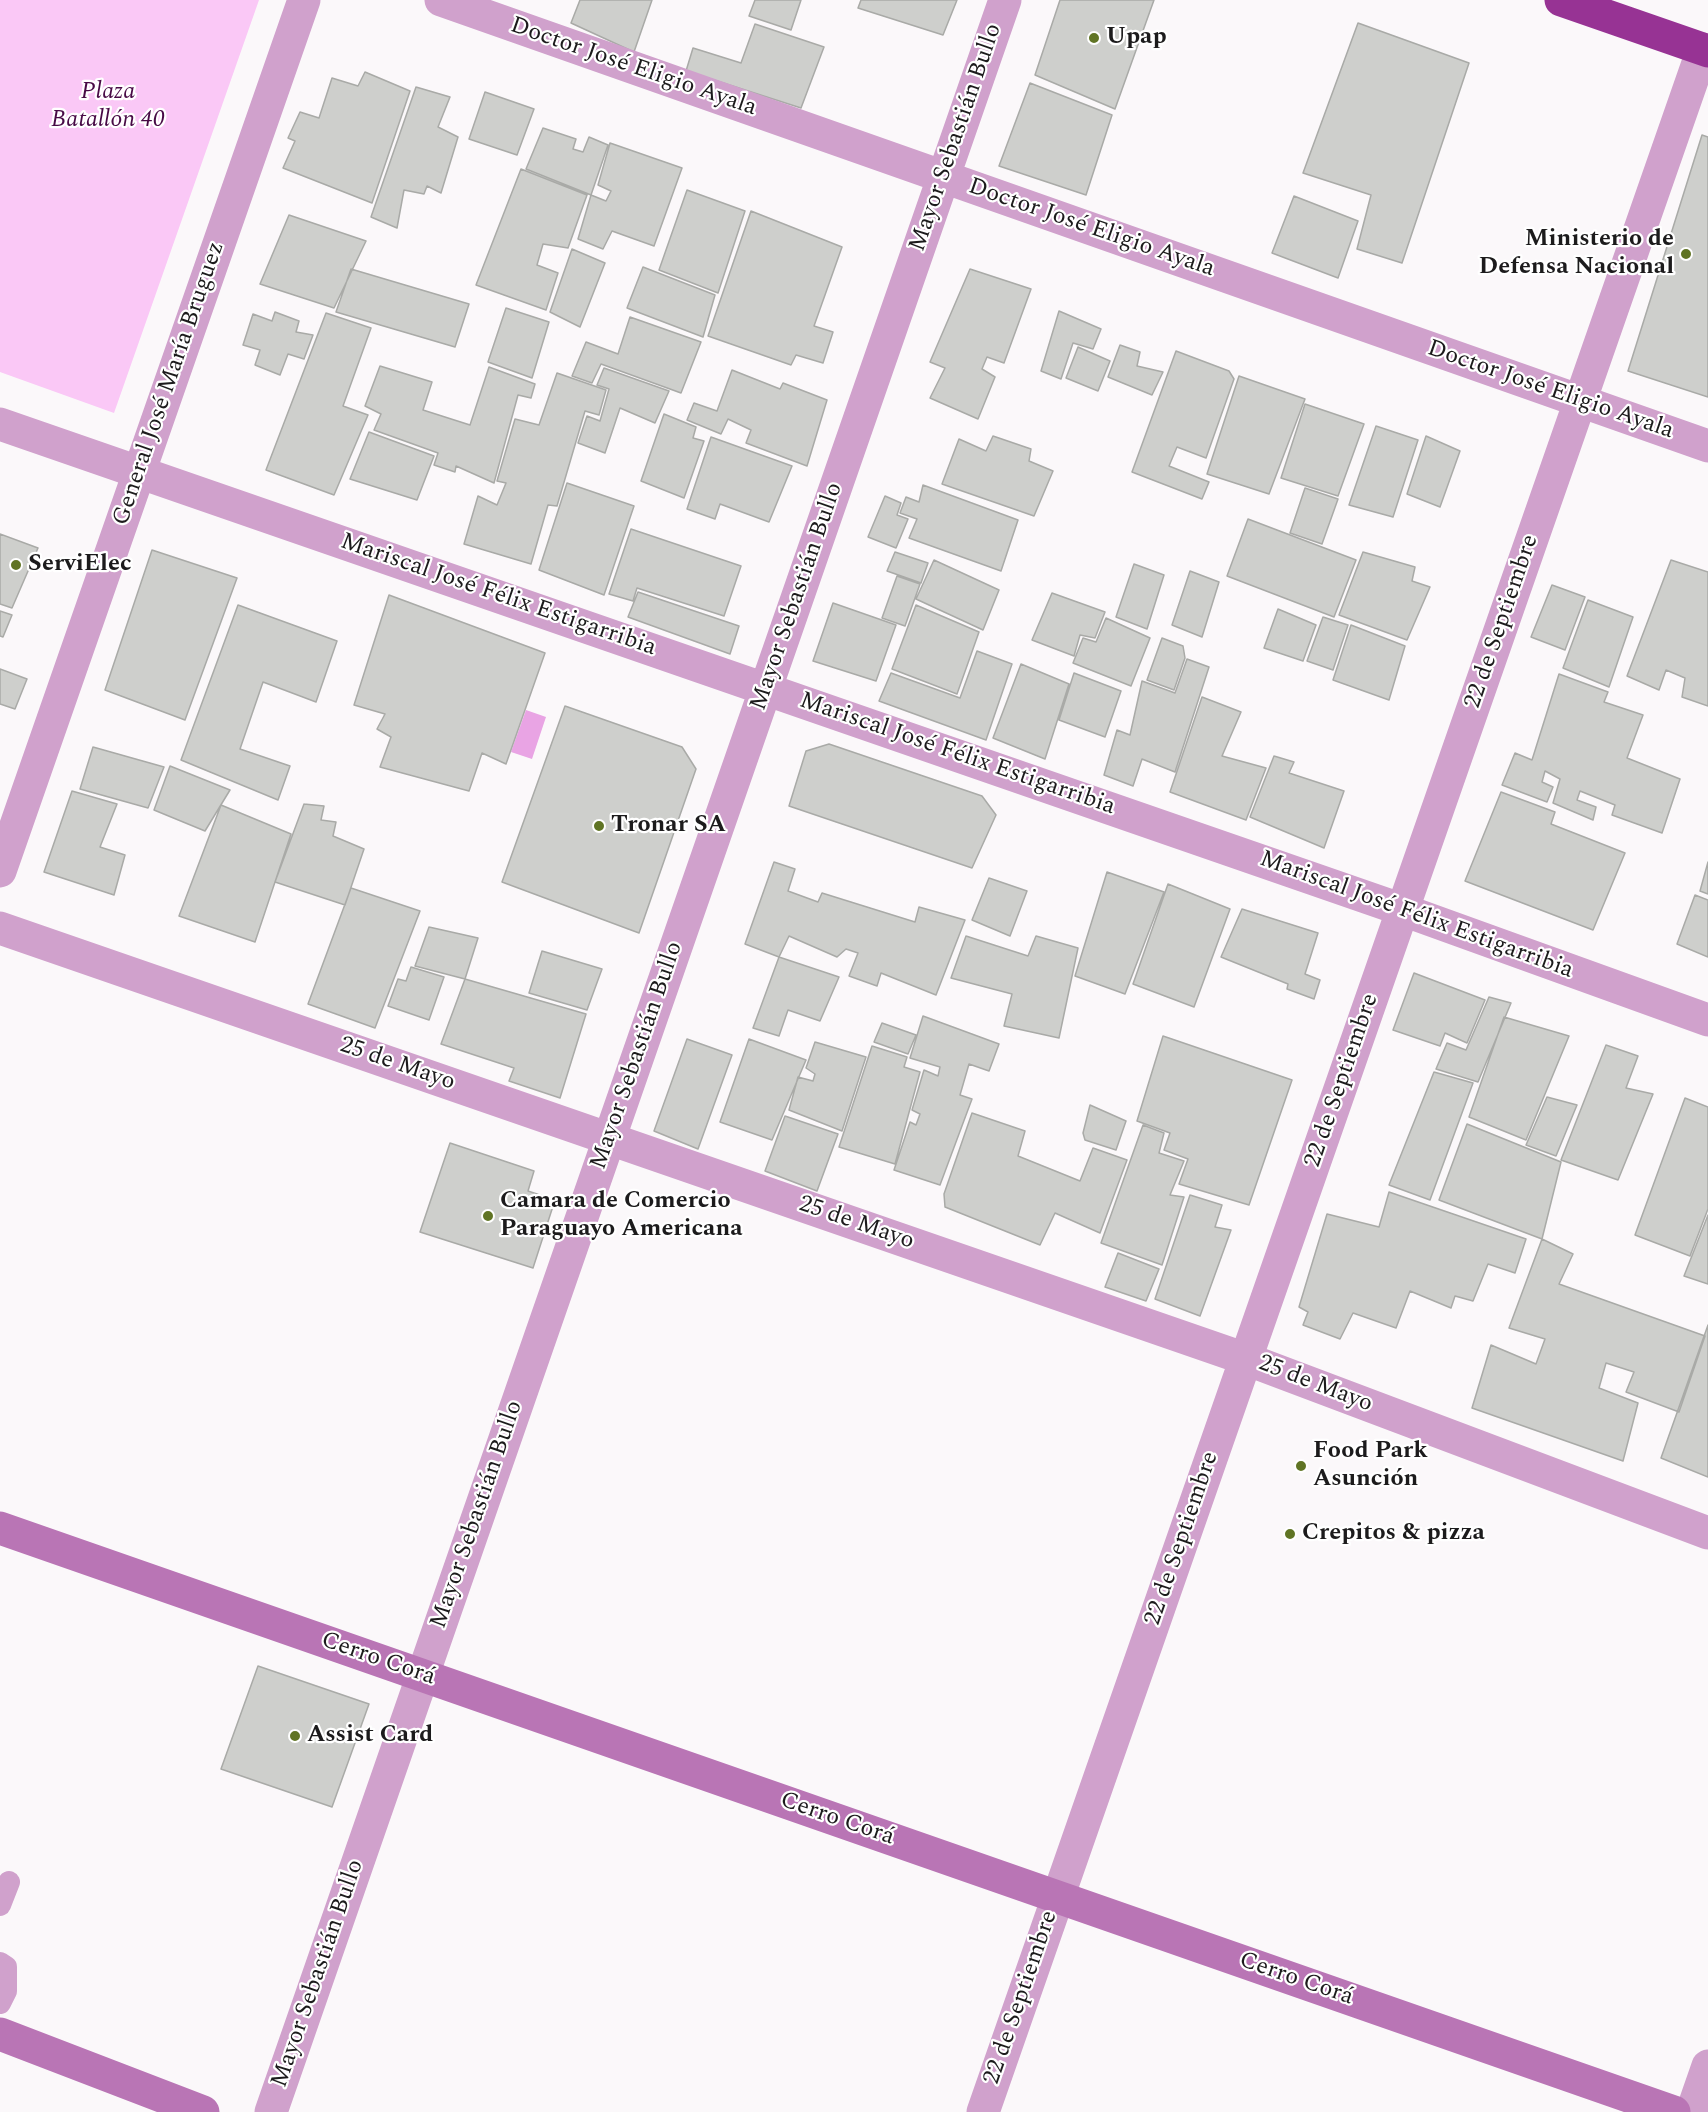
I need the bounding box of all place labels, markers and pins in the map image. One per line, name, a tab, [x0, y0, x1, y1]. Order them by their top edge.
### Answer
place label: Upap	[1106, 24, 1167, 52]
marker: Upap	[1087, 31, 1101, 45]
place label: Ministerio de Defensa Nacional	[1479, 226, 1674, 282]
marker: Ministerio de Defensa Nacional	[1679, 247, 1693, 261]
place label: ServiElec	[28, 551, 132, 579]
marker: ServiElec	[9, 558, 23, 572]
place label: Tronar SA	[611, 812, 726, 840]
marker: Tronar SA	[592, 819, 606, 833]
place label: Camara de Comercio Paraguayo Americana	[500, 1188, 743, 1244]
marker: Camara de Comercio Paraguayo Americana	[481, 1209, 495, 1223]
place label: Food Park Asunción	[1313, 1438, 1428, 1494]
marker: Food Park Asunción	[1294, 1459, 1308, 1473]
place label: Crepitos & pizza	[1302, 1520, 1485, 1548]
marker: Crepitos & pizza	[1283, 1527, 1297, 1541]
place label: Assist Card	[307, 1722, 433, 1750]
marker: Assist Card	[288, 1729, 302, 1743]

